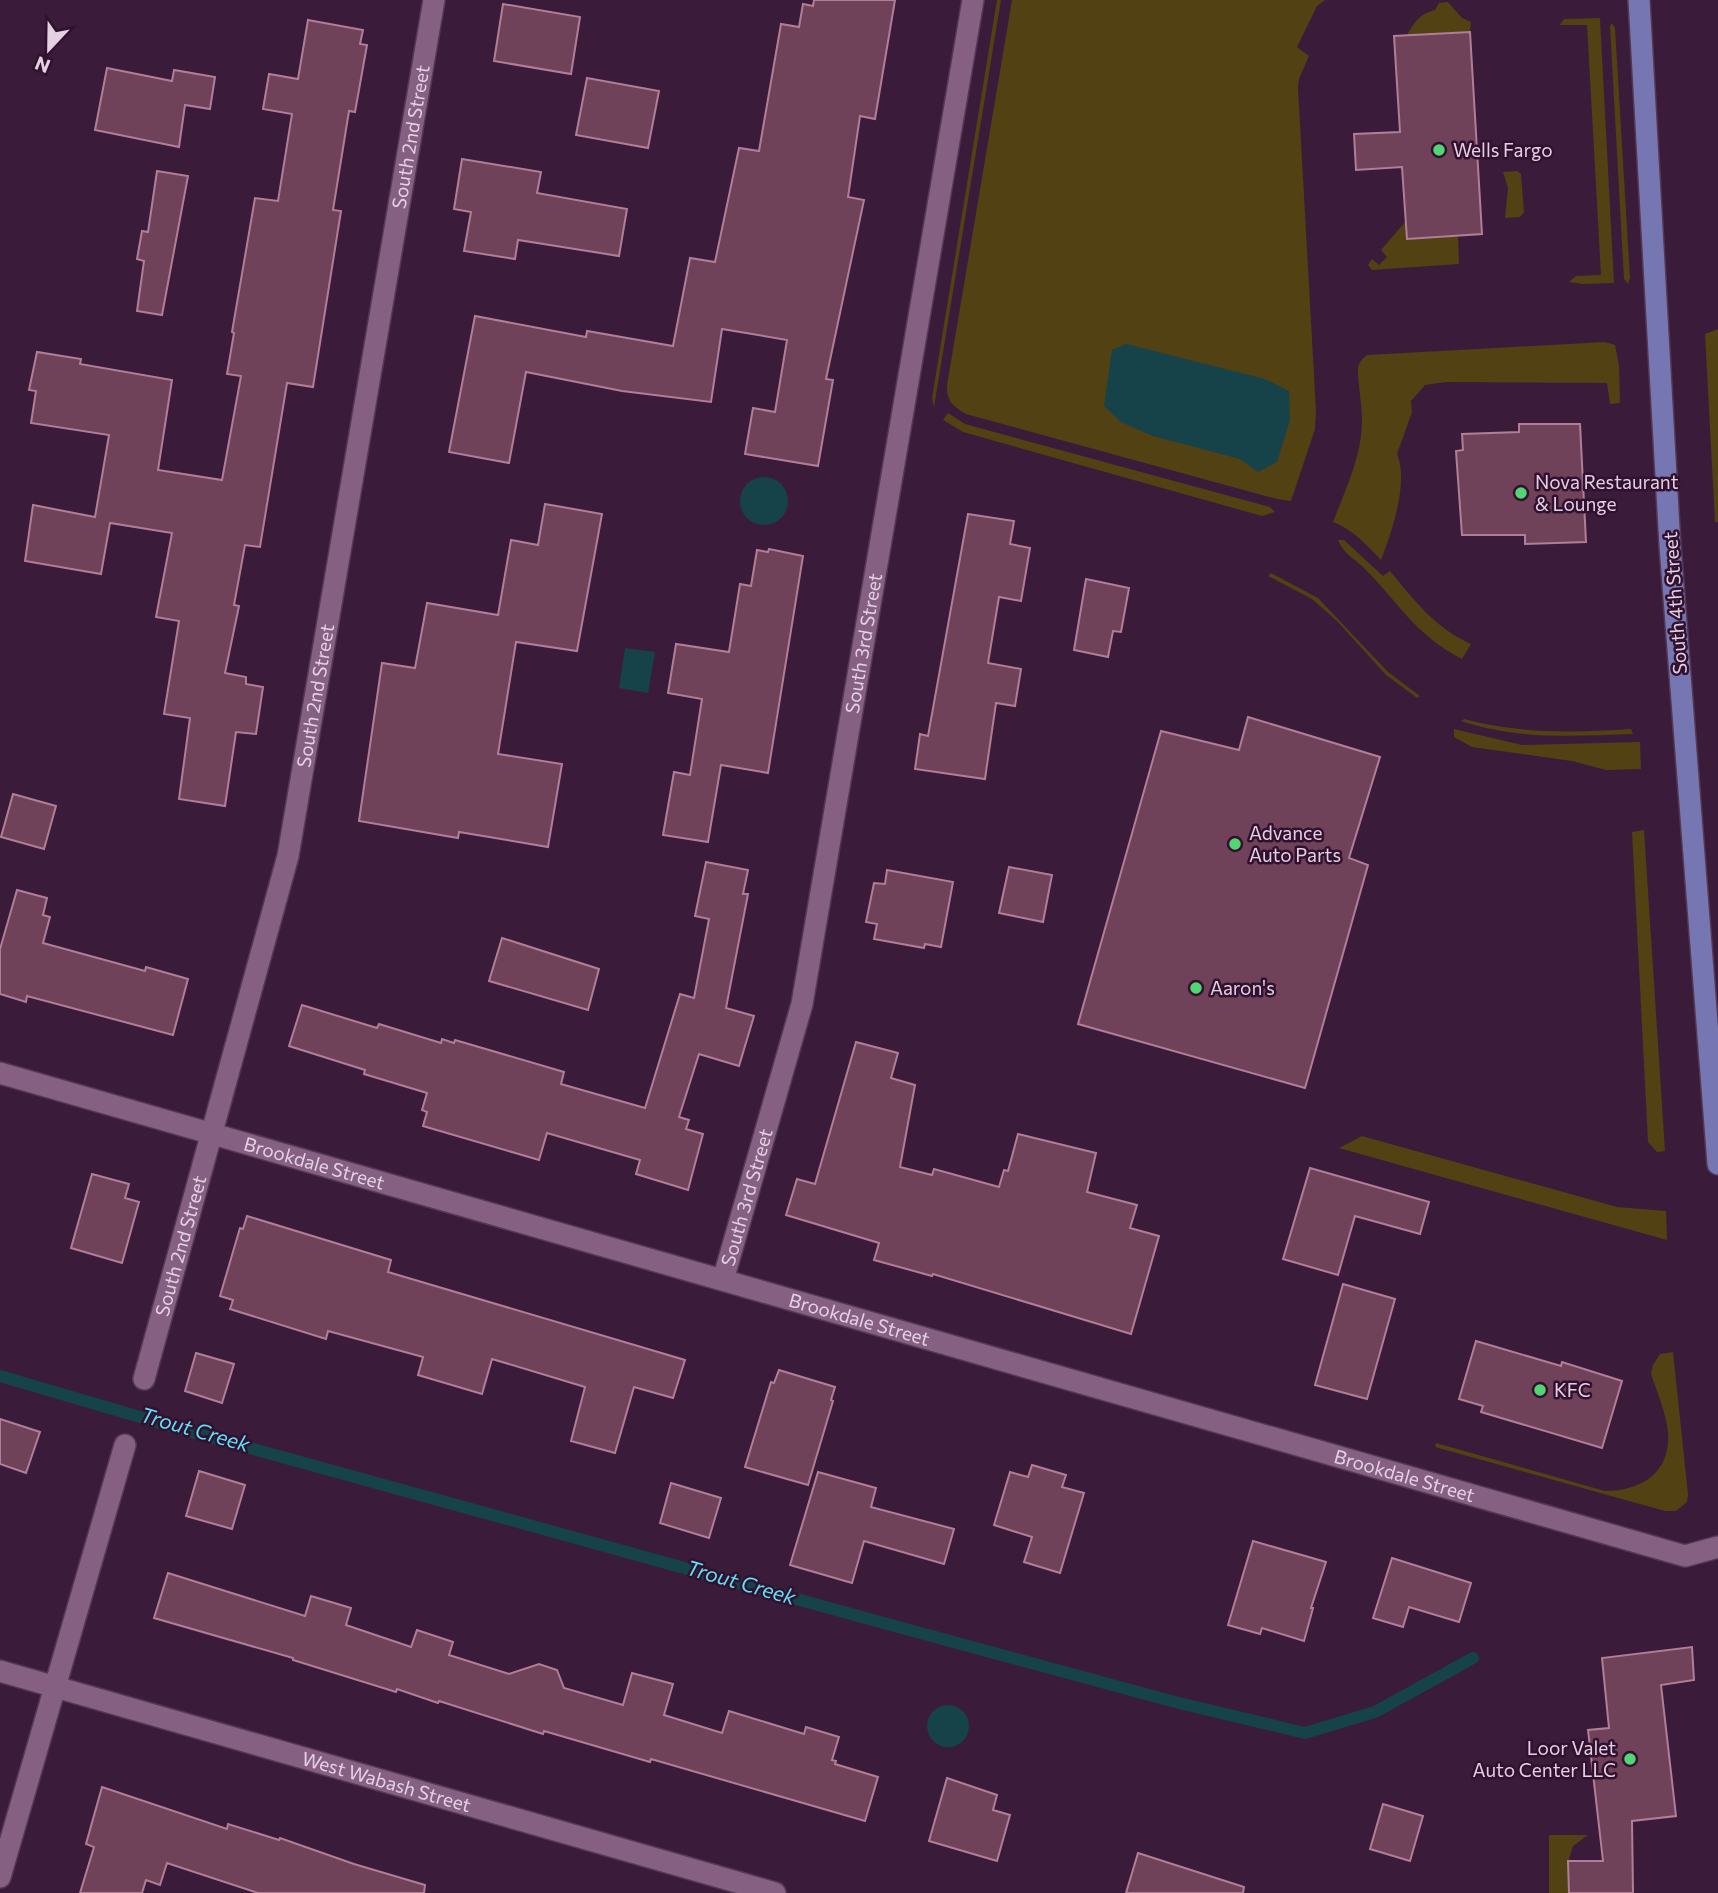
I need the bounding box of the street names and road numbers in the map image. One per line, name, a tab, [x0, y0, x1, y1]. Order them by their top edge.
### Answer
street label: South 2nd Street	[387, 63, 434, 210]
street label: South 4th Street	[1658, 531, 1691, 675]
street label: South 3rd Street	[840, 571, 886, 715]
street label: South 2nd Street	[291, 622, 338, 769]
street label: South 3rd Street	[716, 1126, 777, 1269]
street label: Brookdale Street	[241, 1132, 388, 1194]
street label: South 2nd Street	[150, 1173, 211, 1319]
street label: Brookdale Street	[787, 1288, 933, 1350]
street label: Brookdale Street	[1332, 1444, 1478, 1506]
street label: West Wabash Street	[300, 1746, 474, 1816]

